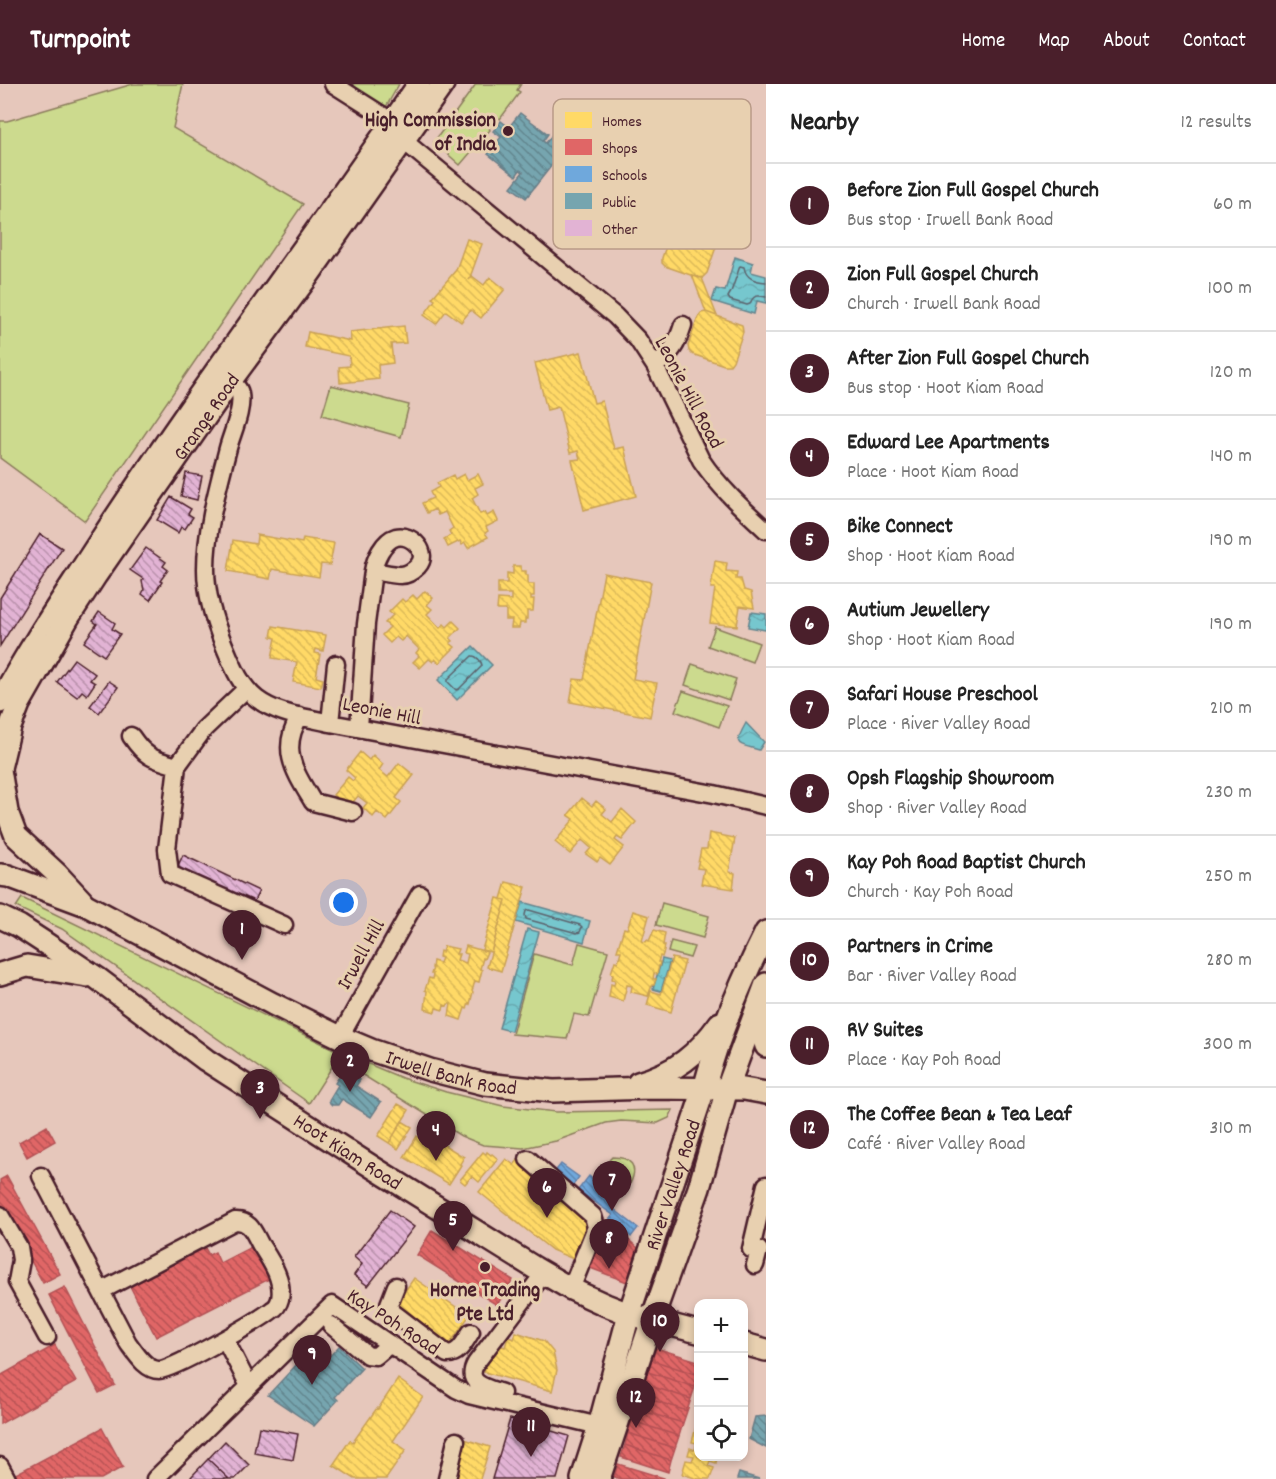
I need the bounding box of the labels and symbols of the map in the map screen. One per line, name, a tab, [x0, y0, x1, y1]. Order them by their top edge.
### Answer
legend	[553, 99, 751, 249]
place label: High Commission of India	[365, 107, 497, 161]
text: Homes	[602, 111, 642, 134]
marker: High Commission of India	[501, 124, 515, 138]
text: Shops	[602, 138, 638, 161]
text: Schools	[602, 165, 648, 188]
text: Public	[602, 192, 636, 215]
text: Other	[602, 219, 637, 242]
street label: Leonie Hill Road	[645, 332, 730, 455]
street label: Grange Road	[167, 368, 249, 468]
street label: Leonie Hill	[340, 691, 423, 735]
your location	[329, 888, 358, 917]
pin: 1	[222, 910, 262, 960]
street label: Irwell Hill	[331, 915, 394, 996]
pin: 2	[330, 1042, 370, 1092]
street label: Irwell Bank Road	[381, 1044, 518, 1105]
pin: 3	[240, 1070, 280, 1119]
street label: Hoot Kiam Road	[286, 1108, 407, 1200]
pin: 4	[416, 1112, 456, 1161]
street label: River Valley Road	[639, 1116, 711, 1255]
pin: 7	[592, 1162, 632, 1211]
pin: 6	[528, 1168, 566, 1218]
pin: 5	[434, 1202, 472, 1251]
pin: 8	[590, 1220, 628, 1269]
marker: Horne Trading Pte Ltd	[478, 1260, 492, 1274]
place label: Horne Trading Pte Ltd	[430, 1277, 540, 1331]
street label: Kay Poh Road	[340, 1282, 445, 1365]
pin: 10	[640, 1302, 680, 1352]
pin: 9	[292, 1336, 332, 1385]
pin: 12	[616, 1378, 656, 1428]
pin: 11	[512, 1408, 550, 1457]

